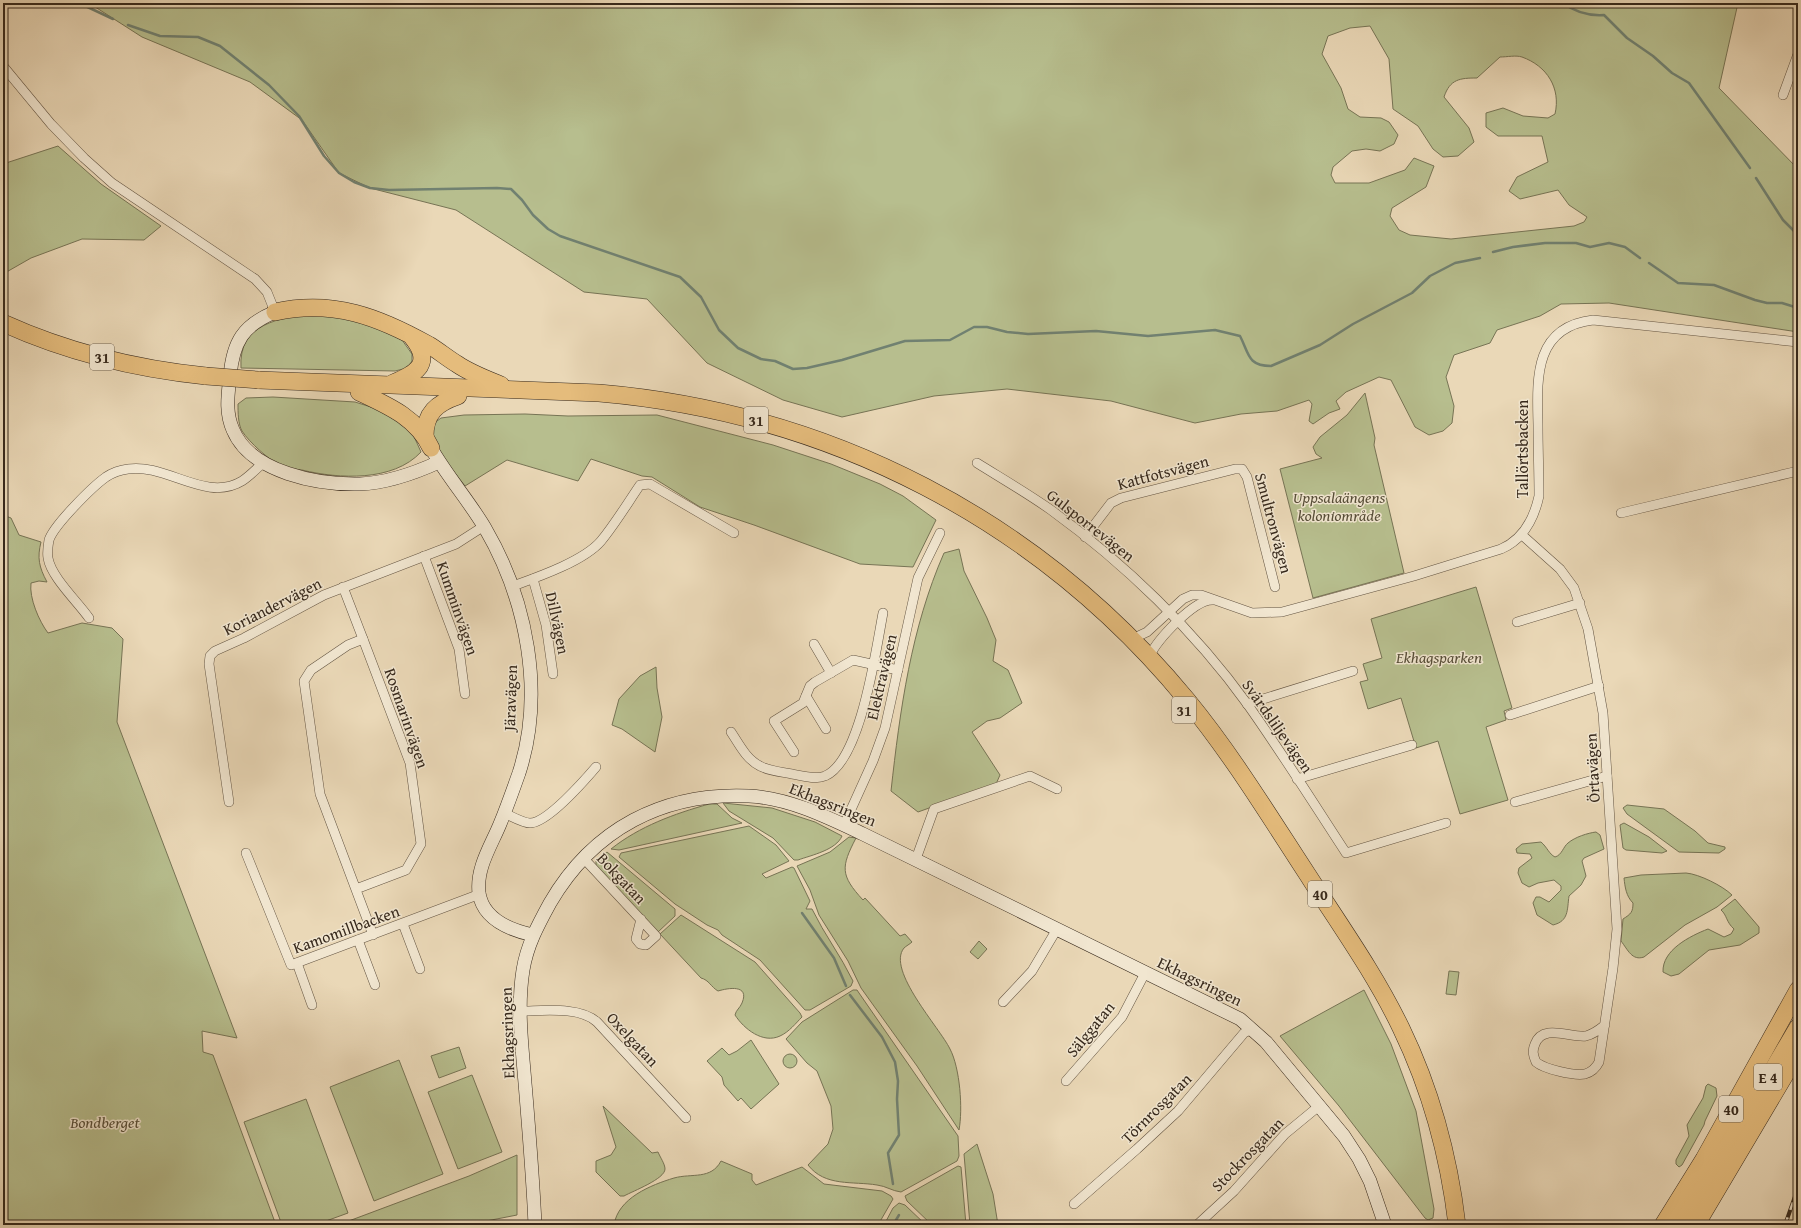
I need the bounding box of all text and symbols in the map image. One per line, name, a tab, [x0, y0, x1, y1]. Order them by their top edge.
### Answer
road number: 31	[90, 344, 114, 370]
street label: Tallörtsbacken	[1510, 400, 1534, 498]
road number: 31	[744, 407, 768, 433]
street label: Kattfotsvägen	[1115, 448, 1211, 496]
street label: Smultronvägen	[1249, 470, 1299, 576]
street label: Gulsporrevägen	[1042, 483, 1140, 567]
park label: Uppsalaängens koloniområde	[1293, 485, 1385, 527]
street label: Kumminvägen	[431, 558, 485, 658]
street label: Koriandervägen	[218, 571, 326, 641]
street label: Dillvägen	[540, 590, 576, 656]
street label: Elektravägen	[859, 632, 903, 722]
park label: Ekhagsparken	[1395, 645, 1482, 669]
street label: Järavägen	[497, 664, 523, 734]
street label: Rosmarinvägen	[379, 665, 435, 771]
street label: Svärdsliljevägen	[1237, 674, 1319, 778]
road number: 31	[1172, 697, 1196, 723]
street label: Örtavägen	[1578, 733, 1606, 803]
street label: Ekhagsringen	[786, 776, 880, 832]
street label: Bokgatan	[592, 847, 652, 909]
road number: 40	[1308, 881, 1332, 907]
street label: Kamomillbacken	[289, 899, 403, 959]
street label: Ekhagsringen	[1154, 950, 1246, 1012]
street label: Ekhagsringen	[493, 987, 521, 1079]
street label: Sälggatan	[1060, 996, 1120, 1062]
street label: Oxelgatan	[601, 1006, 665, 1072]
road number: E 4	[1754, 1064, 1782, 1090]
street label: Törnrosgatan	[1115, 1067, 1197, 1149]
road number: 40	[1719, 1096, 1743, 1122]
park label: Bondberget	[69, 1110, 141, 1134]
street label: Stockrosgatan	[1205, 1111, 1289, 1197]

